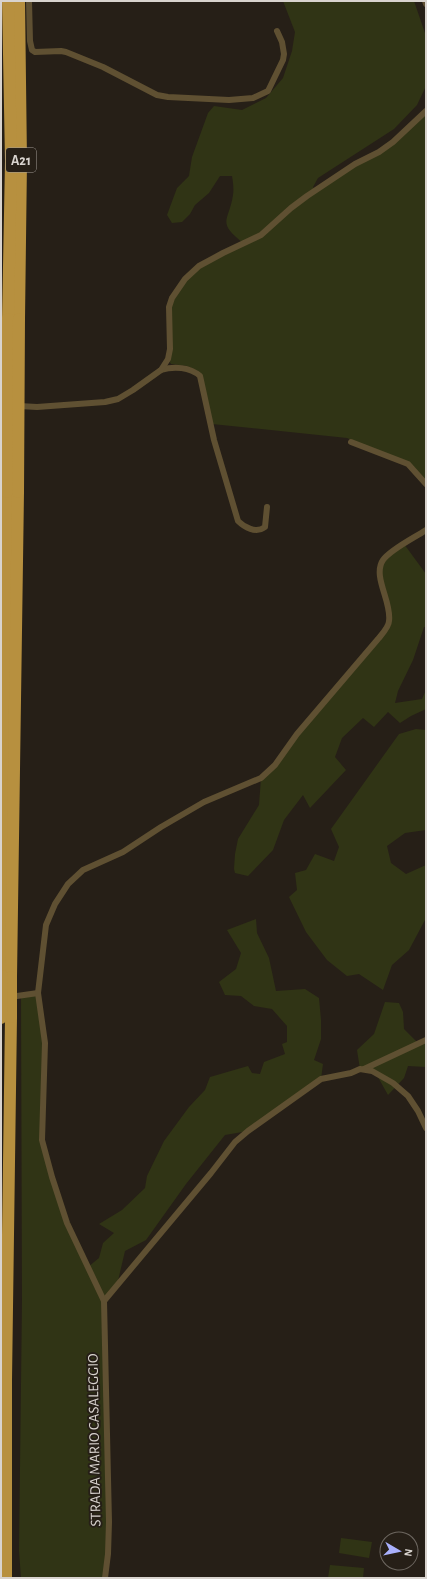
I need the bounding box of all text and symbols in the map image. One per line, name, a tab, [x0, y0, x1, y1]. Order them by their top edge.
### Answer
road number: A21	[6, 148, 36, 172]
street label: STRADA MARIO CASALEGGIO	[85, 1353, 104, 1527]
north arrow	[379, 1531, 419, 1571]
text: N	[402, 1548, 414, 1557]

